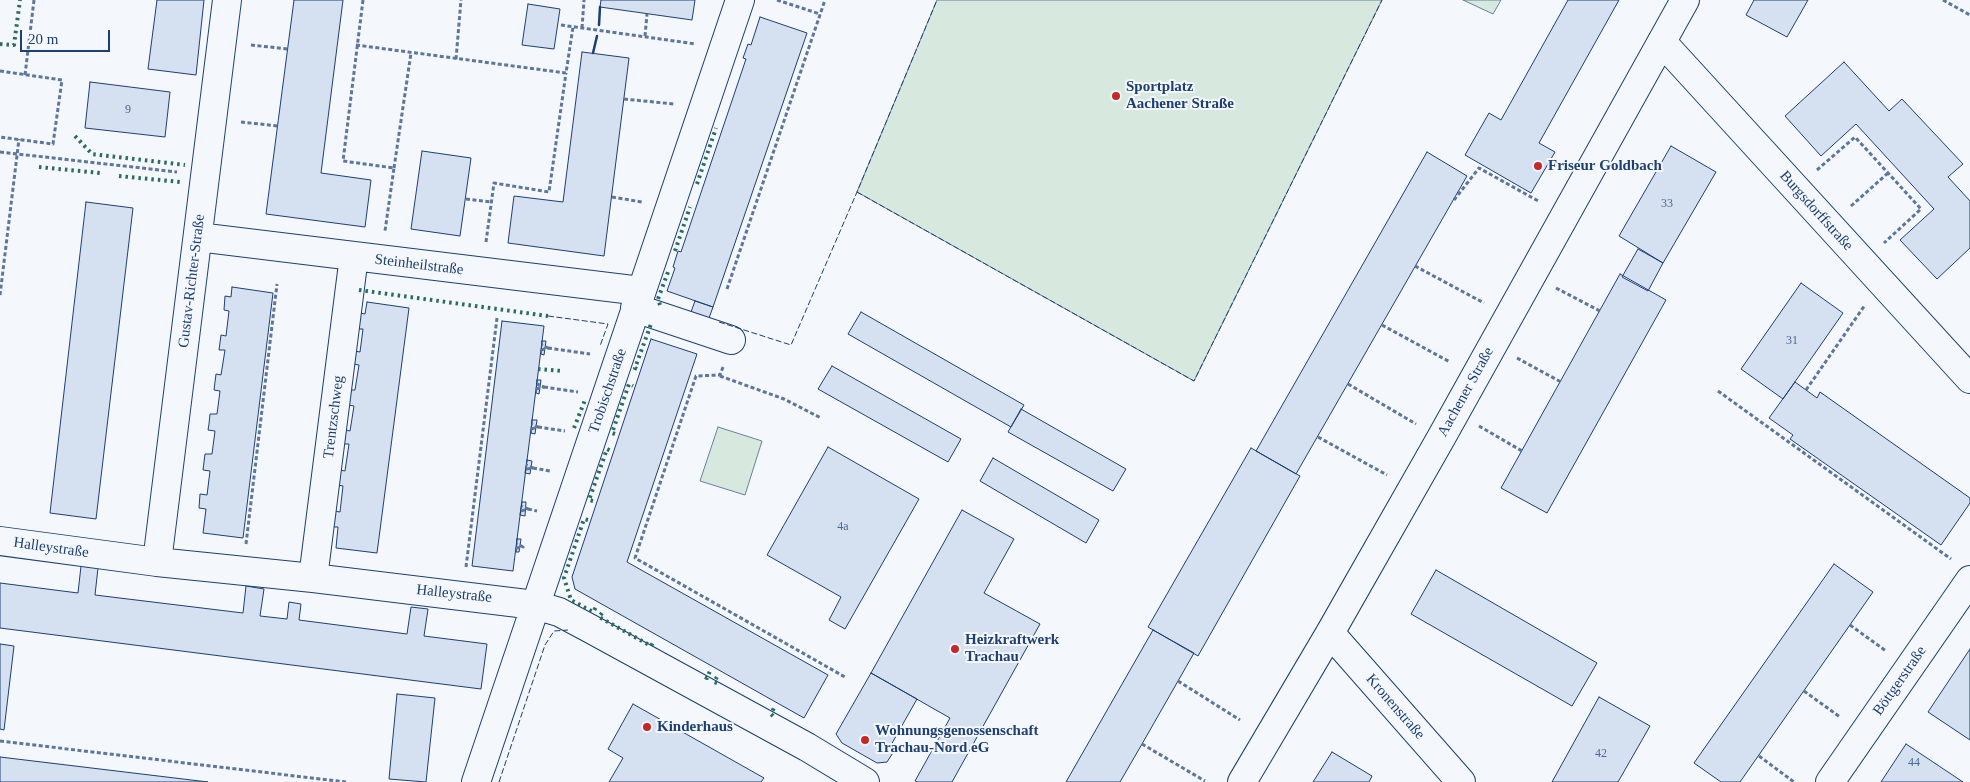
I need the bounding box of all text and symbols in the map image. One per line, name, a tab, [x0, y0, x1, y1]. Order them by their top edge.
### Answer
scale bar	[22, 20, 112, 52]
text: 20 m	[28, 31, 58, 47]
place label: Sportplatz Aachener Straße	[1126, 78, 1234, 113]
marker: Sportplatz Aachener Straße	[1110, 90, 1122, 102]
house number: 9	[125, 103, 131, 117]
place label: Friseur Goldbach	[1548, 157, 1662, 175]
marker: Friseur Goldbach	[1532, 160, 1544, 172]
street label: Burgsdorffstraße	[1775, 167, 1857, 255]
house number: 33	[1661, 197, 1673, 211]
street label: Gustav-Richter-Straße	[175, 213, 209, 349]
street label: Steinheilstraße	[374, 251, 464, 279]
house number: 31	[1786, 334, 1798, 348]
street label: Aachener Straße	[1434, 344, 1498, 440]
street label: Trobischstraße	[585, 346, 631, 436]
street label: Trentzschweg	[320, 374, 348, 460]
house number: 4a	[837, 520, 849, 534]
street label: Halleystraße	[12, 534, 90, 562]
street label: Halleystraße	[415, 581, 493, 607]
place label: Heizkraftwerk Trachau	[965, 631, 1059, 666]
marker: Heizkraftwerk Trachau	[949, 643, 961, 655]
street label: Böttgerstraße	[1869, 643, 1931, 719]
street label: Kronenstraße	[1362, 671, 1428, 743]
place label: Kinderhaus	[657, 718, 733, 736]
marker: Kinderhaus	[641, 721, 653, 733]
place label: Wohnungsgenossenschaft Trachau-Nord eG	[875, 722, 1038, 757]
marker: Wohnungsgenossenschaft Trachau-Nord eG	[859, 734, 871, 746]
house number: 42	[1595, 747, 1607, 761]
house number: 44	[1908, 756, 1920, 770]

